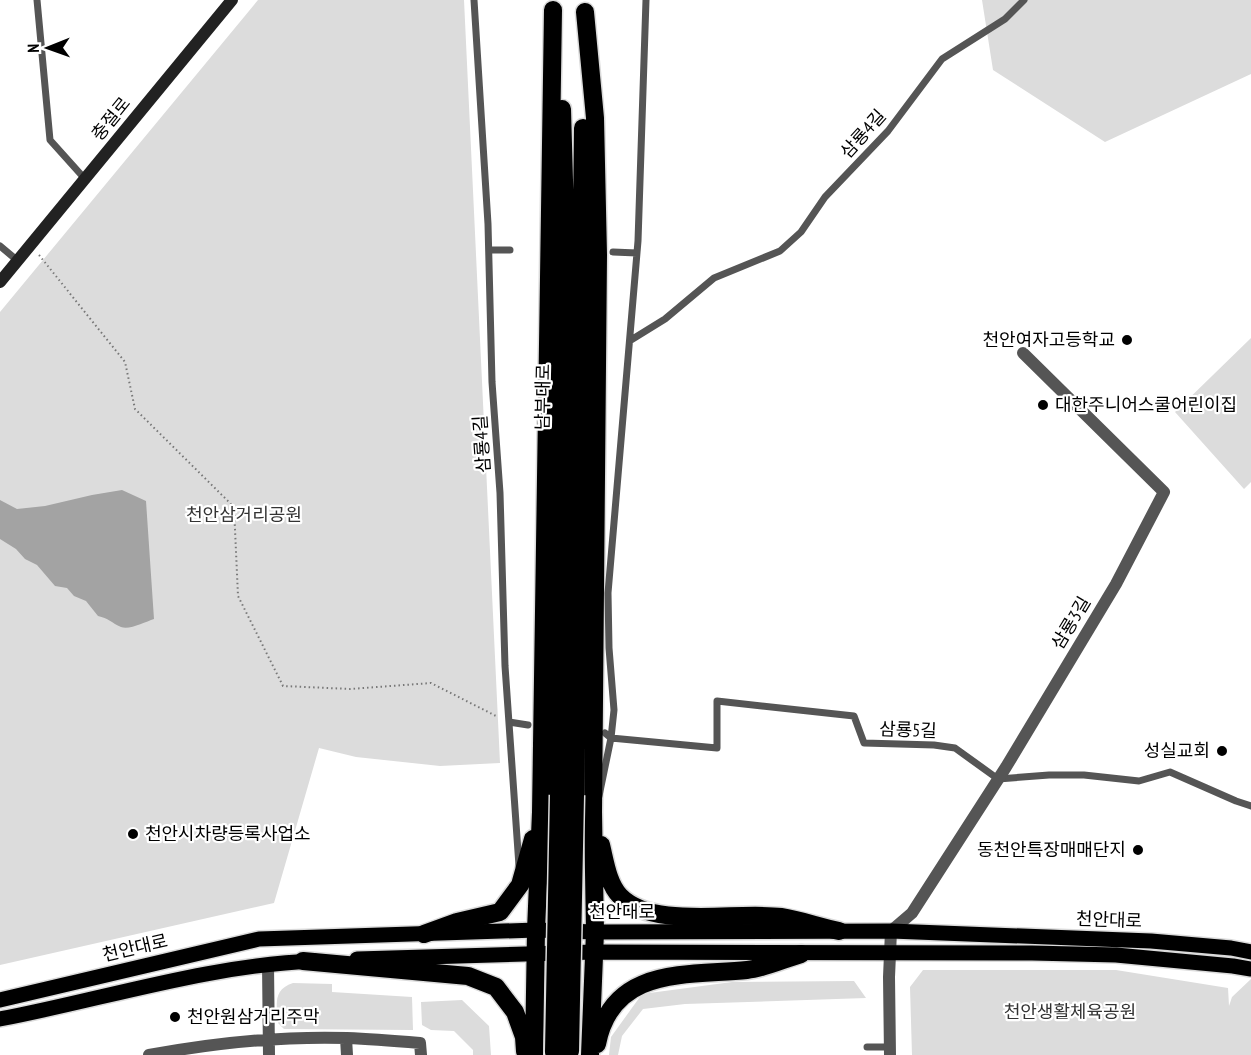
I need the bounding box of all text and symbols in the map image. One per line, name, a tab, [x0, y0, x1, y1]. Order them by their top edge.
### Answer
north arrow	[18, 18, 78, 78]
text: N	[23, 44, 43, 53]
street label: 충절로	[86, 92, 135, 145]
street label: 삼룡4길	[835, 105, 891, 163]
place label: 천안여자고등학교	[983, 328, 1115, 351]
marker: 천안여자고등학교	[1120, 333, 1134, 347]
street label: 남부대로	[530, 364, 555, 430]
place label: 대한주니어스쿨어린이집	[1055, 393, 1237, 416]
marker: 대한주니어스쿨어린이집	[1036, 398, 1050, 412]
street label: 삼룡4길	[468, 414, 495, 474]
park label: 천안삼거리공원	[186, 503, 302, 526]
street label: 삼룡3길	[1046, 592, 1095, 653]
street label: 삼룡5길	[879, 717, 937, 742]
place label: 성실교회	[1144, 739, 1210, 762]
marker: 성실교회	[1215, 744, 1229, 758]
place label: 천안시차량등록사업소	[145, 822, 311, 845]
marker: 천안시차량등록사업소	[126, 827, 140, 841]
place label: 동천안특장매매단지	[977, 838, 1126, 861]
marker: 동천안특장매매단지	[1131, 843, 1145, 857]
street label: 천안대로	[589, 900, 655, 923]
street label: 천안대로	[1076, 907, 1143, 932]
street label: 천안대로	[100, 929, 170, 966]
park label: 천안생활체육공원	[1004, 1000, 1136, 1023]
place label: 천안원삼거리주막	[187, 1005, 319, 1028]
marker: 천안원삼거리주막	[168, 1010, 182, 1024]

